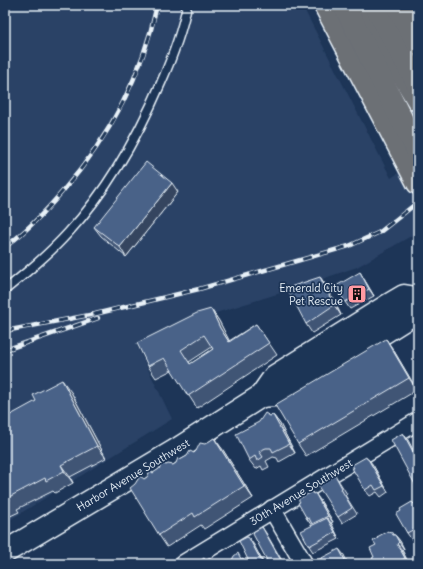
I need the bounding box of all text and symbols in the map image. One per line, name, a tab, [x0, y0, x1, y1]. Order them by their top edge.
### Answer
place label: Emerald City Pet Rescue	[279, 281, 343, 308]
building icon: Emerald City Pet Rescue	[346, 283, 368, 305]
street label: Harbor Avenue Southwest	[74, 436, 192, 514]
street label: 30th Avenue Southwest	[247, 456, 355, 528]

